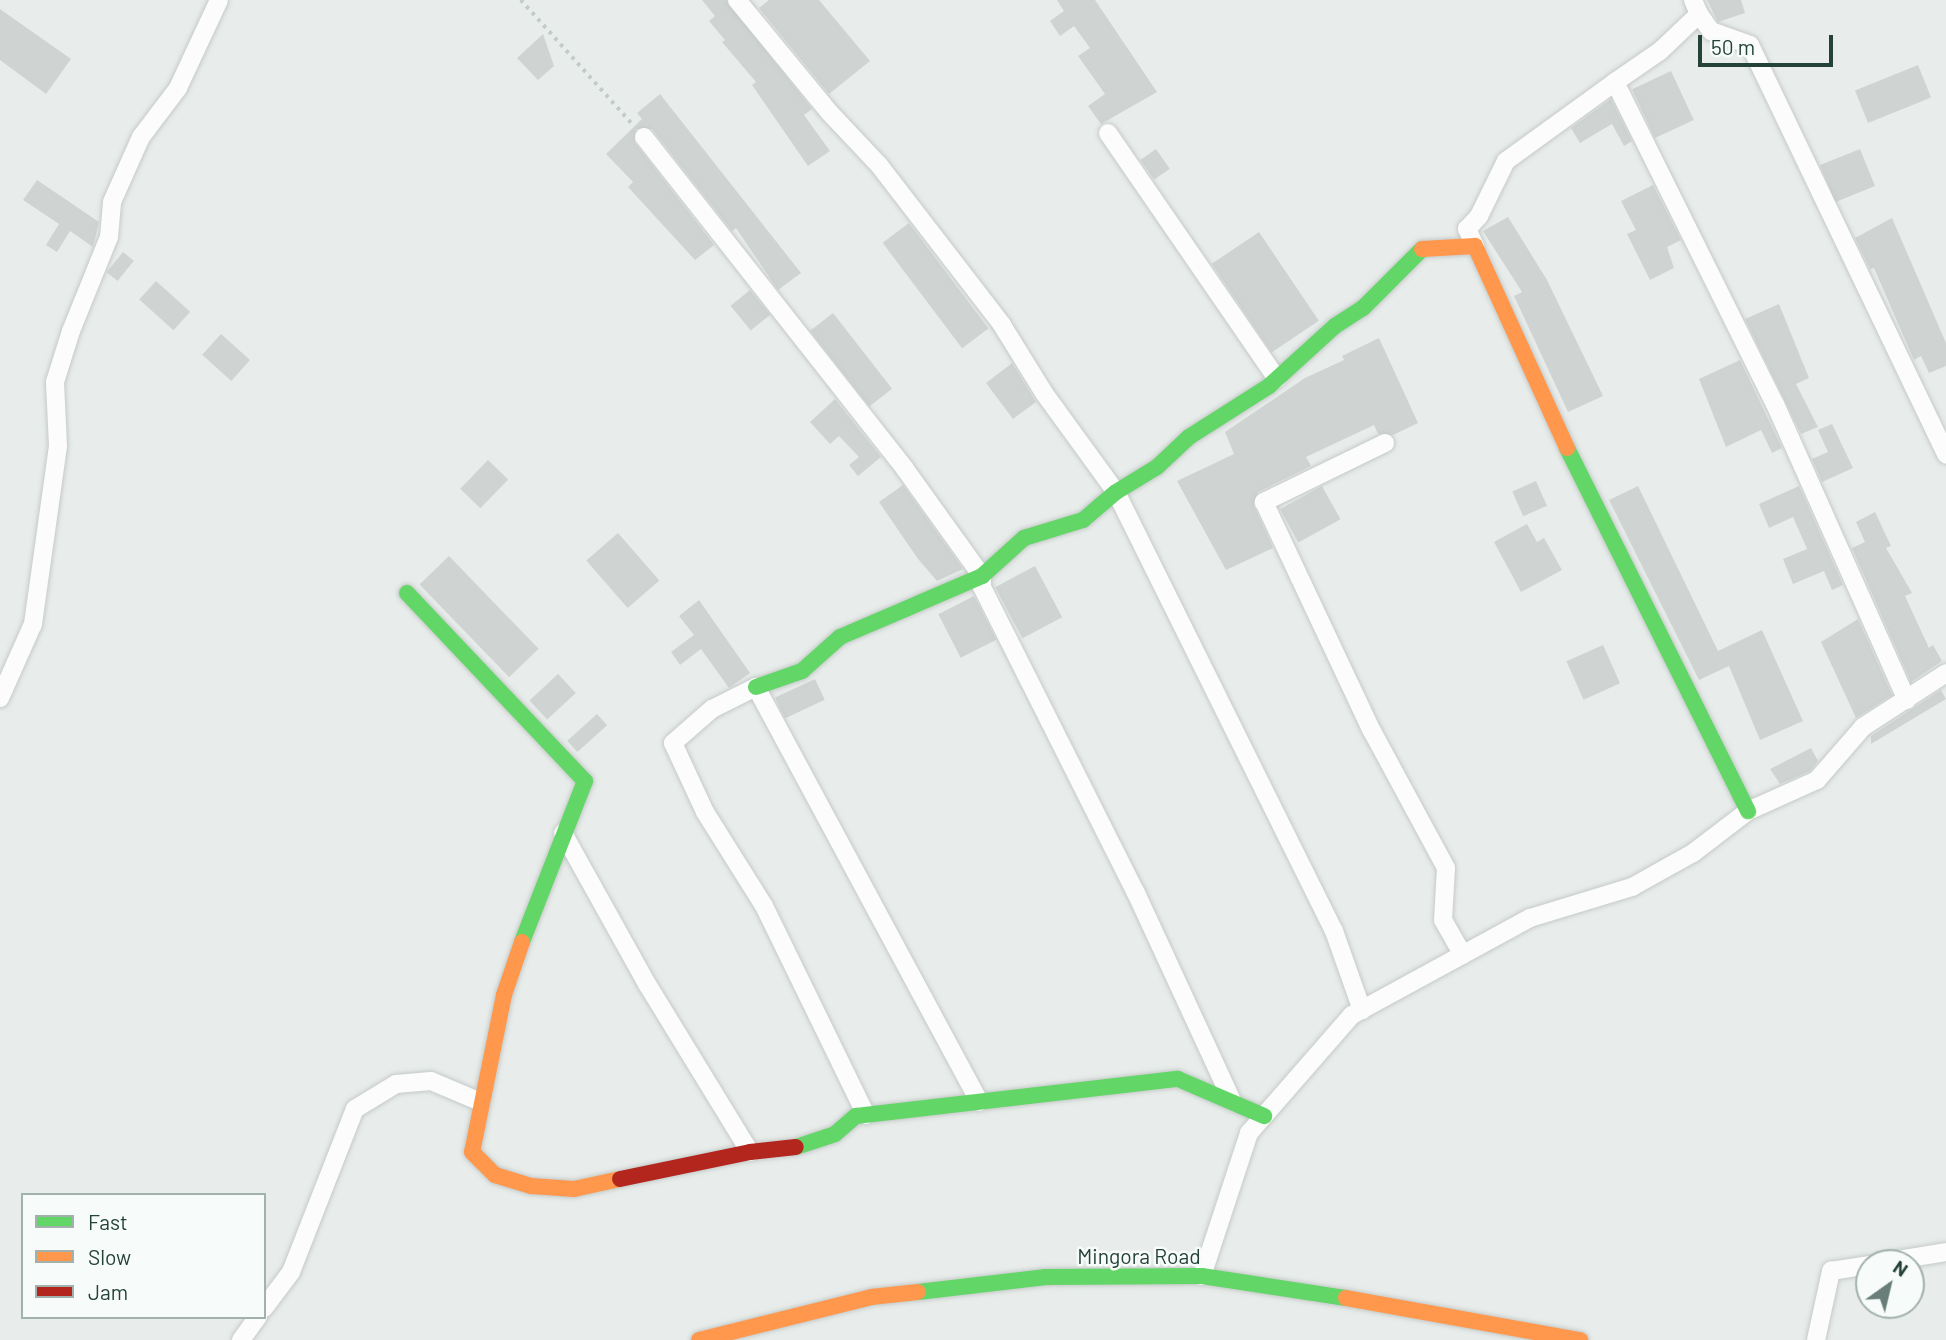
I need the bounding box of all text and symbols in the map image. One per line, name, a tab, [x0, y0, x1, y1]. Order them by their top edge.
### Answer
scale bar	[1701, 21, 1836, 65]
text: 50 m	[1711, 34, 1755, 59]
legend	[21, 1193, 266, 1319]
text: Fast	[88, 1209, 128, 1234]
street label: Mingora Road	[1077, 1243, 1201, 1269]
text: Slow	[88, 1244, 131, 1269]
north arrow	[1855, 1249, 1925, 1319]
text: N	[1889, 1255, 1913, 1281]
text: Jam	[88, 1279, 128, 1304]

